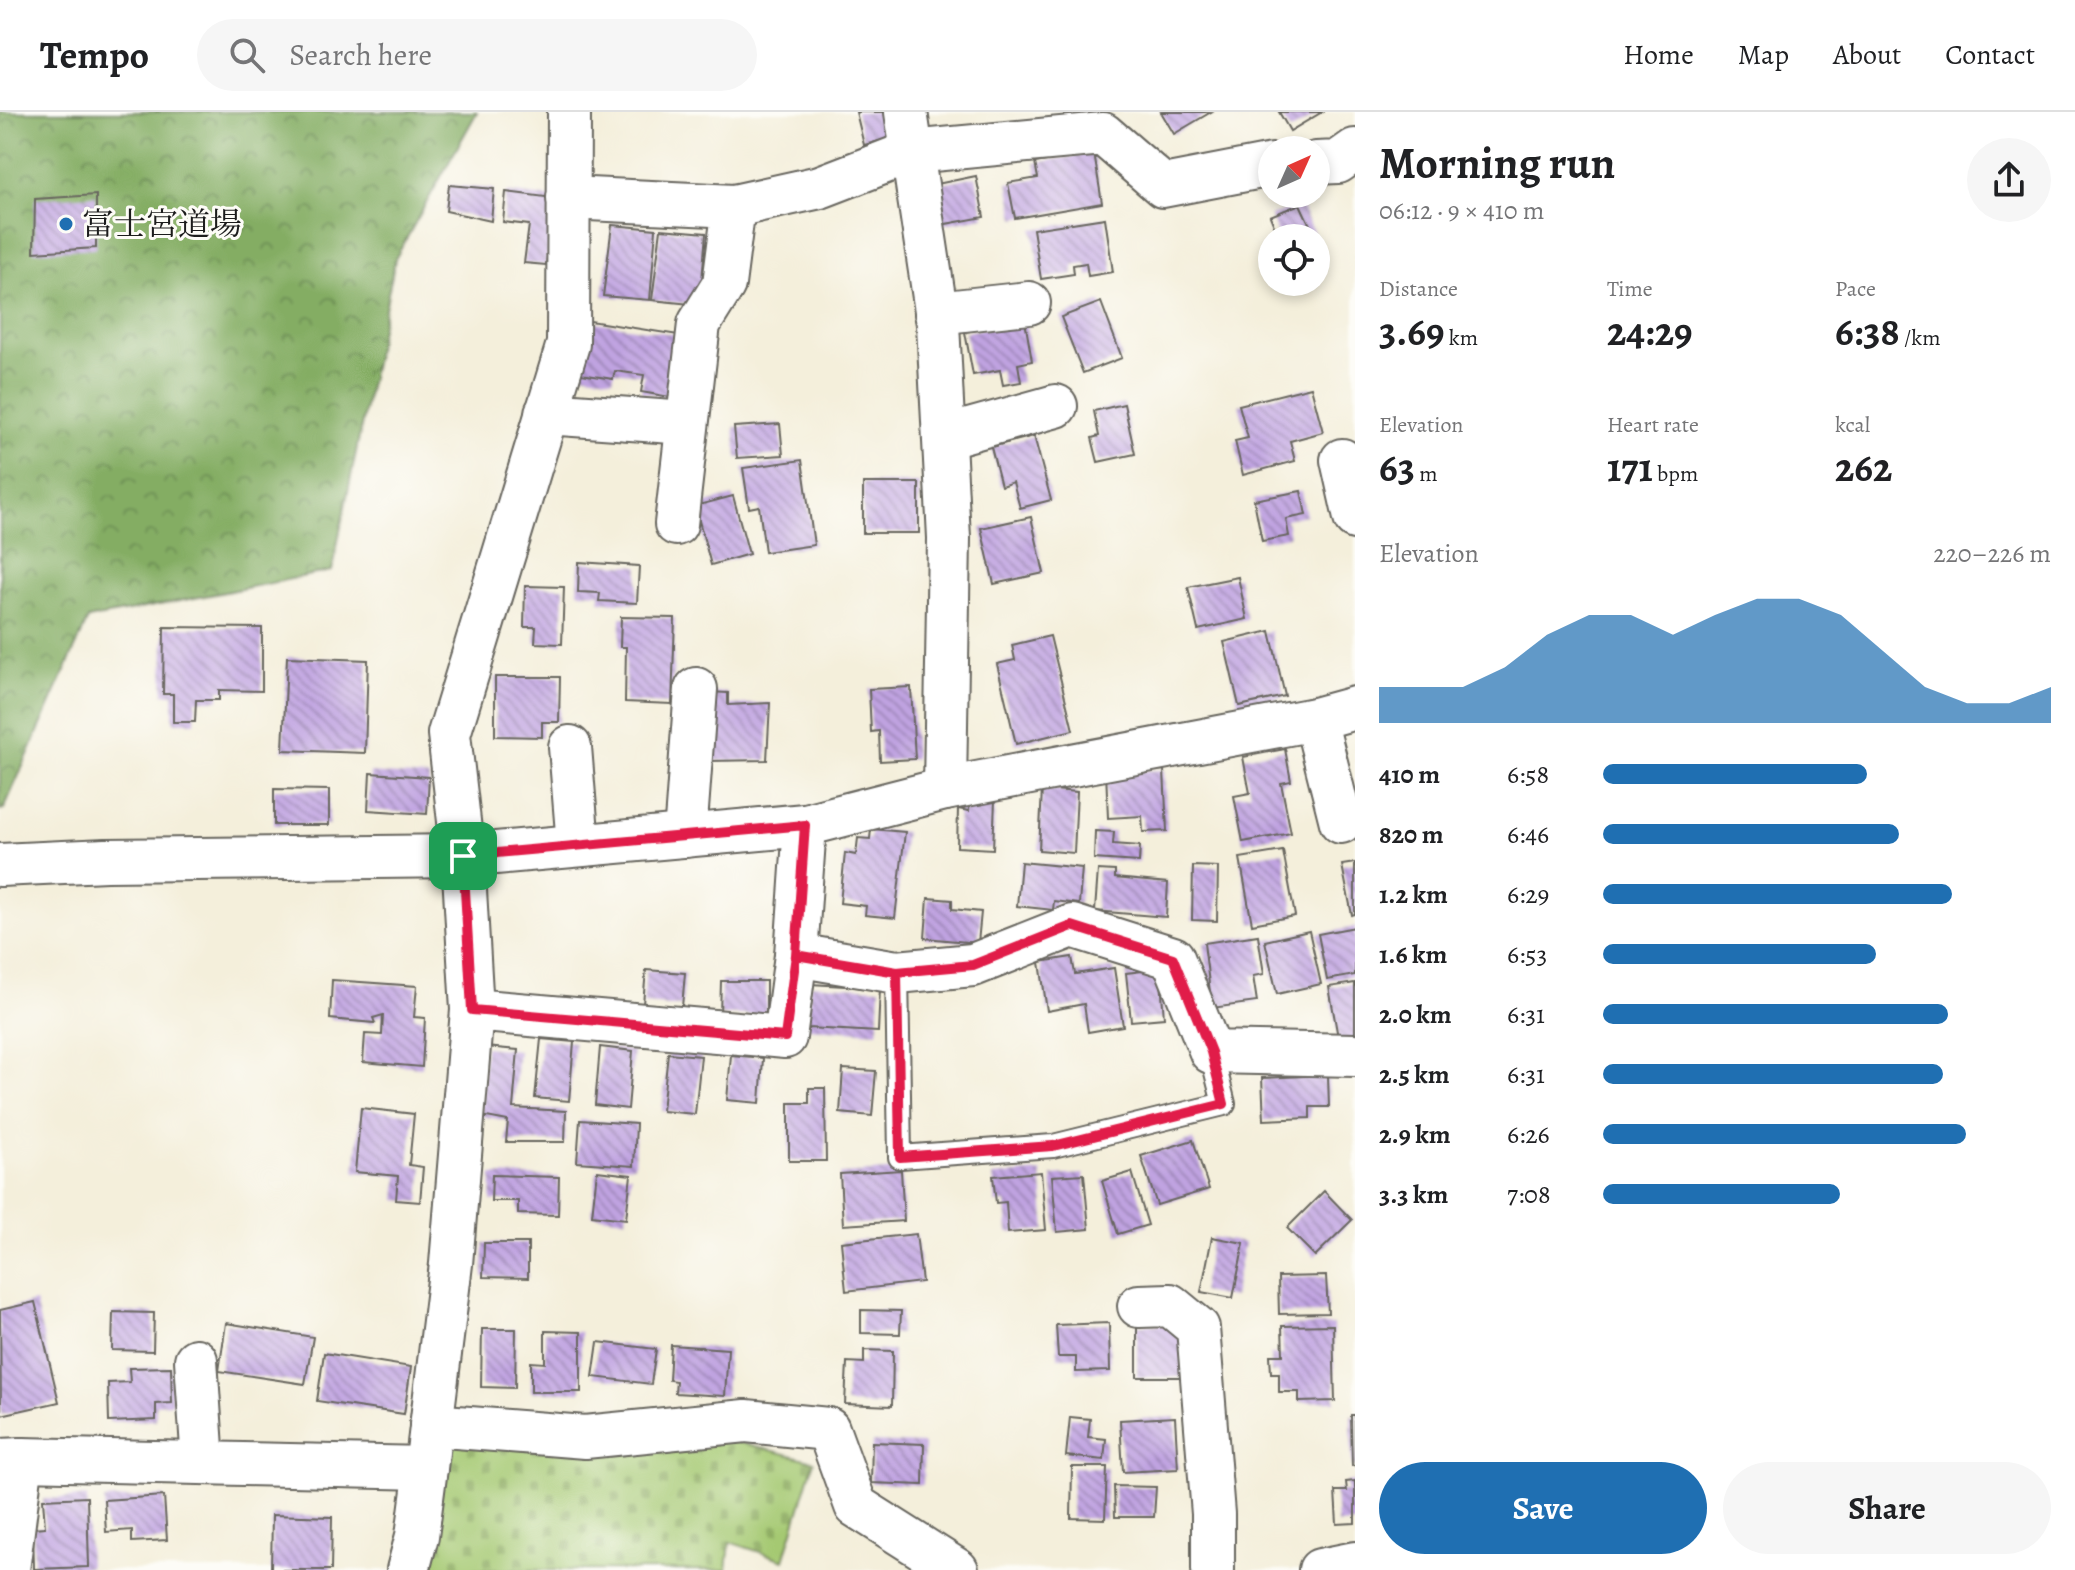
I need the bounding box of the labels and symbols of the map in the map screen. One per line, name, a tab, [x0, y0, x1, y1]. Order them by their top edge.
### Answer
north arrow	[1258, 136, 1330, 208]
place label: 富士宮道場	[82, 202, 242, 246]
marker: 富士宮道場	[57, 215, 75, 233]
pin	[429, 822, 497, 890]

